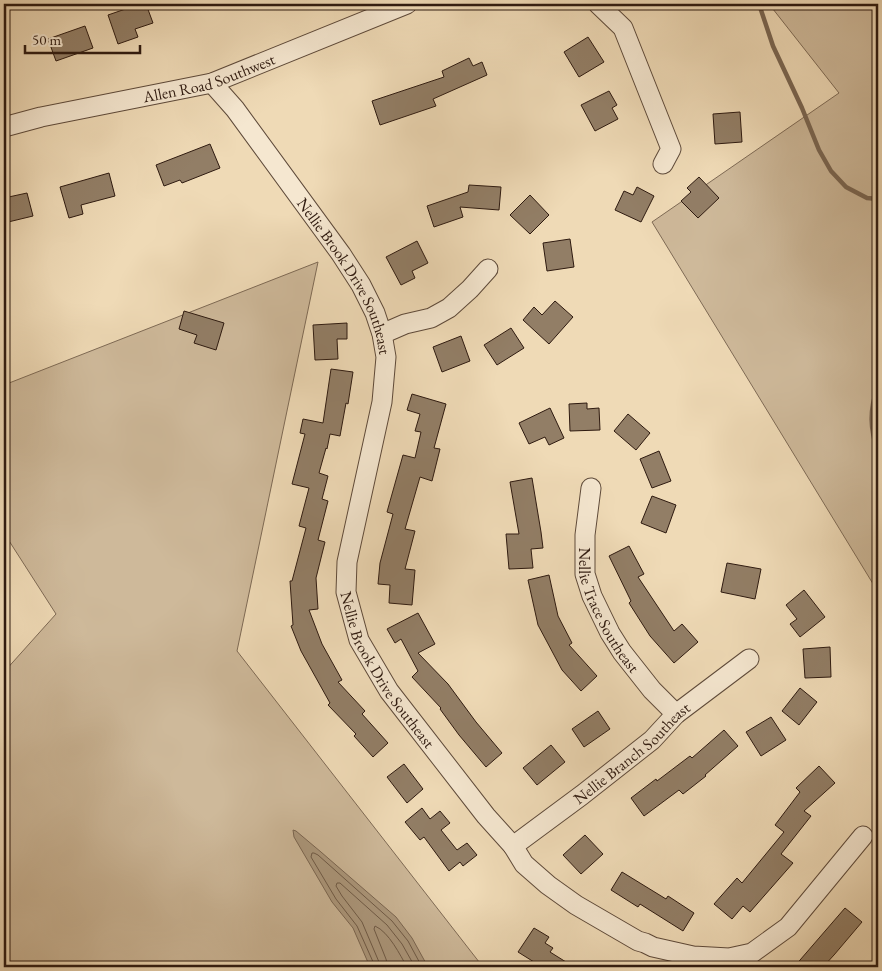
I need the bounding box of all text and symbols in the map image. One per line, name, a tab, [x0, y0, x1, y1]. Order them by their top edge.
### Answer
scale bar	[25, 22, 140, 54]
text: 50 m	[32, 30, 61, 49]
street label: Allen Road Southwest	[140, 49, 278, 108]
street label: Nellie Brook Drive Southeast	[292, 194, 395, 356]
street label: Nellie Trace Southeast	[574, 547, 644, 677]
street label: Nellie Brook Drive Southeast	[335, 589, 439, 753]
street label: Nellie Branch Southeast	[569, 697, 694, 809]

